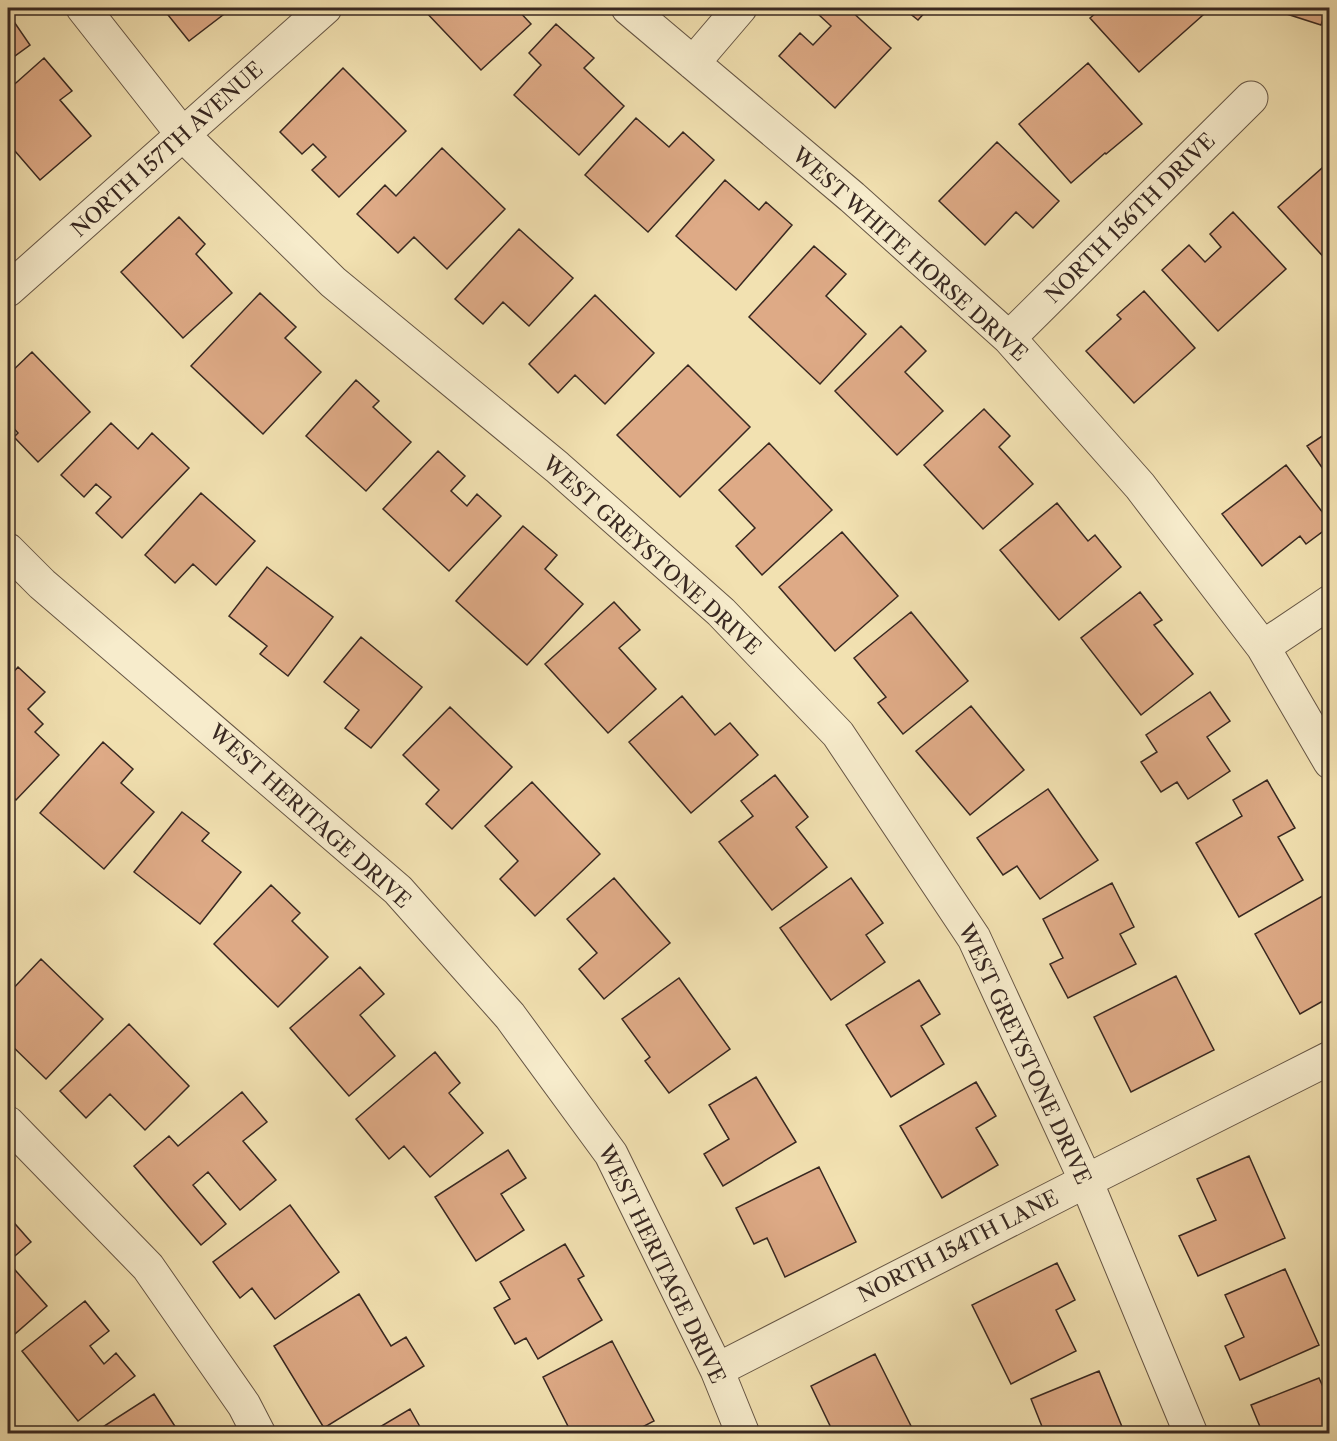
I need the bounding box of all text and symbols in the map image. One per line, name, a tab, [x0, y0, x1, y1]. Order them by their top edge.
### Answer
street label: NORTH 157TH AVENUE	[66, 56, 268, 242]
street label: NORTH 156TH DRIVE	[1040, 128, 1220, 308]
street label: WEST WHITE HORSE DRIVE	[787, 141, 1033, 366]
street label: WEST GREYSTONE DRIVE	[537, 450, 766, 660]
street label: WEST HERITAGE DRIVE	[203, 718, 416, 913]
street label: WEST GREYSTONE DRIVE	[953, 919, 1096, 1188]
street label: WEST HERITAGE DRIVE	[593, 1140, 731, 1387]
street label: NORTH 154TH LANE	[854, 1185, 1062, 1307]

